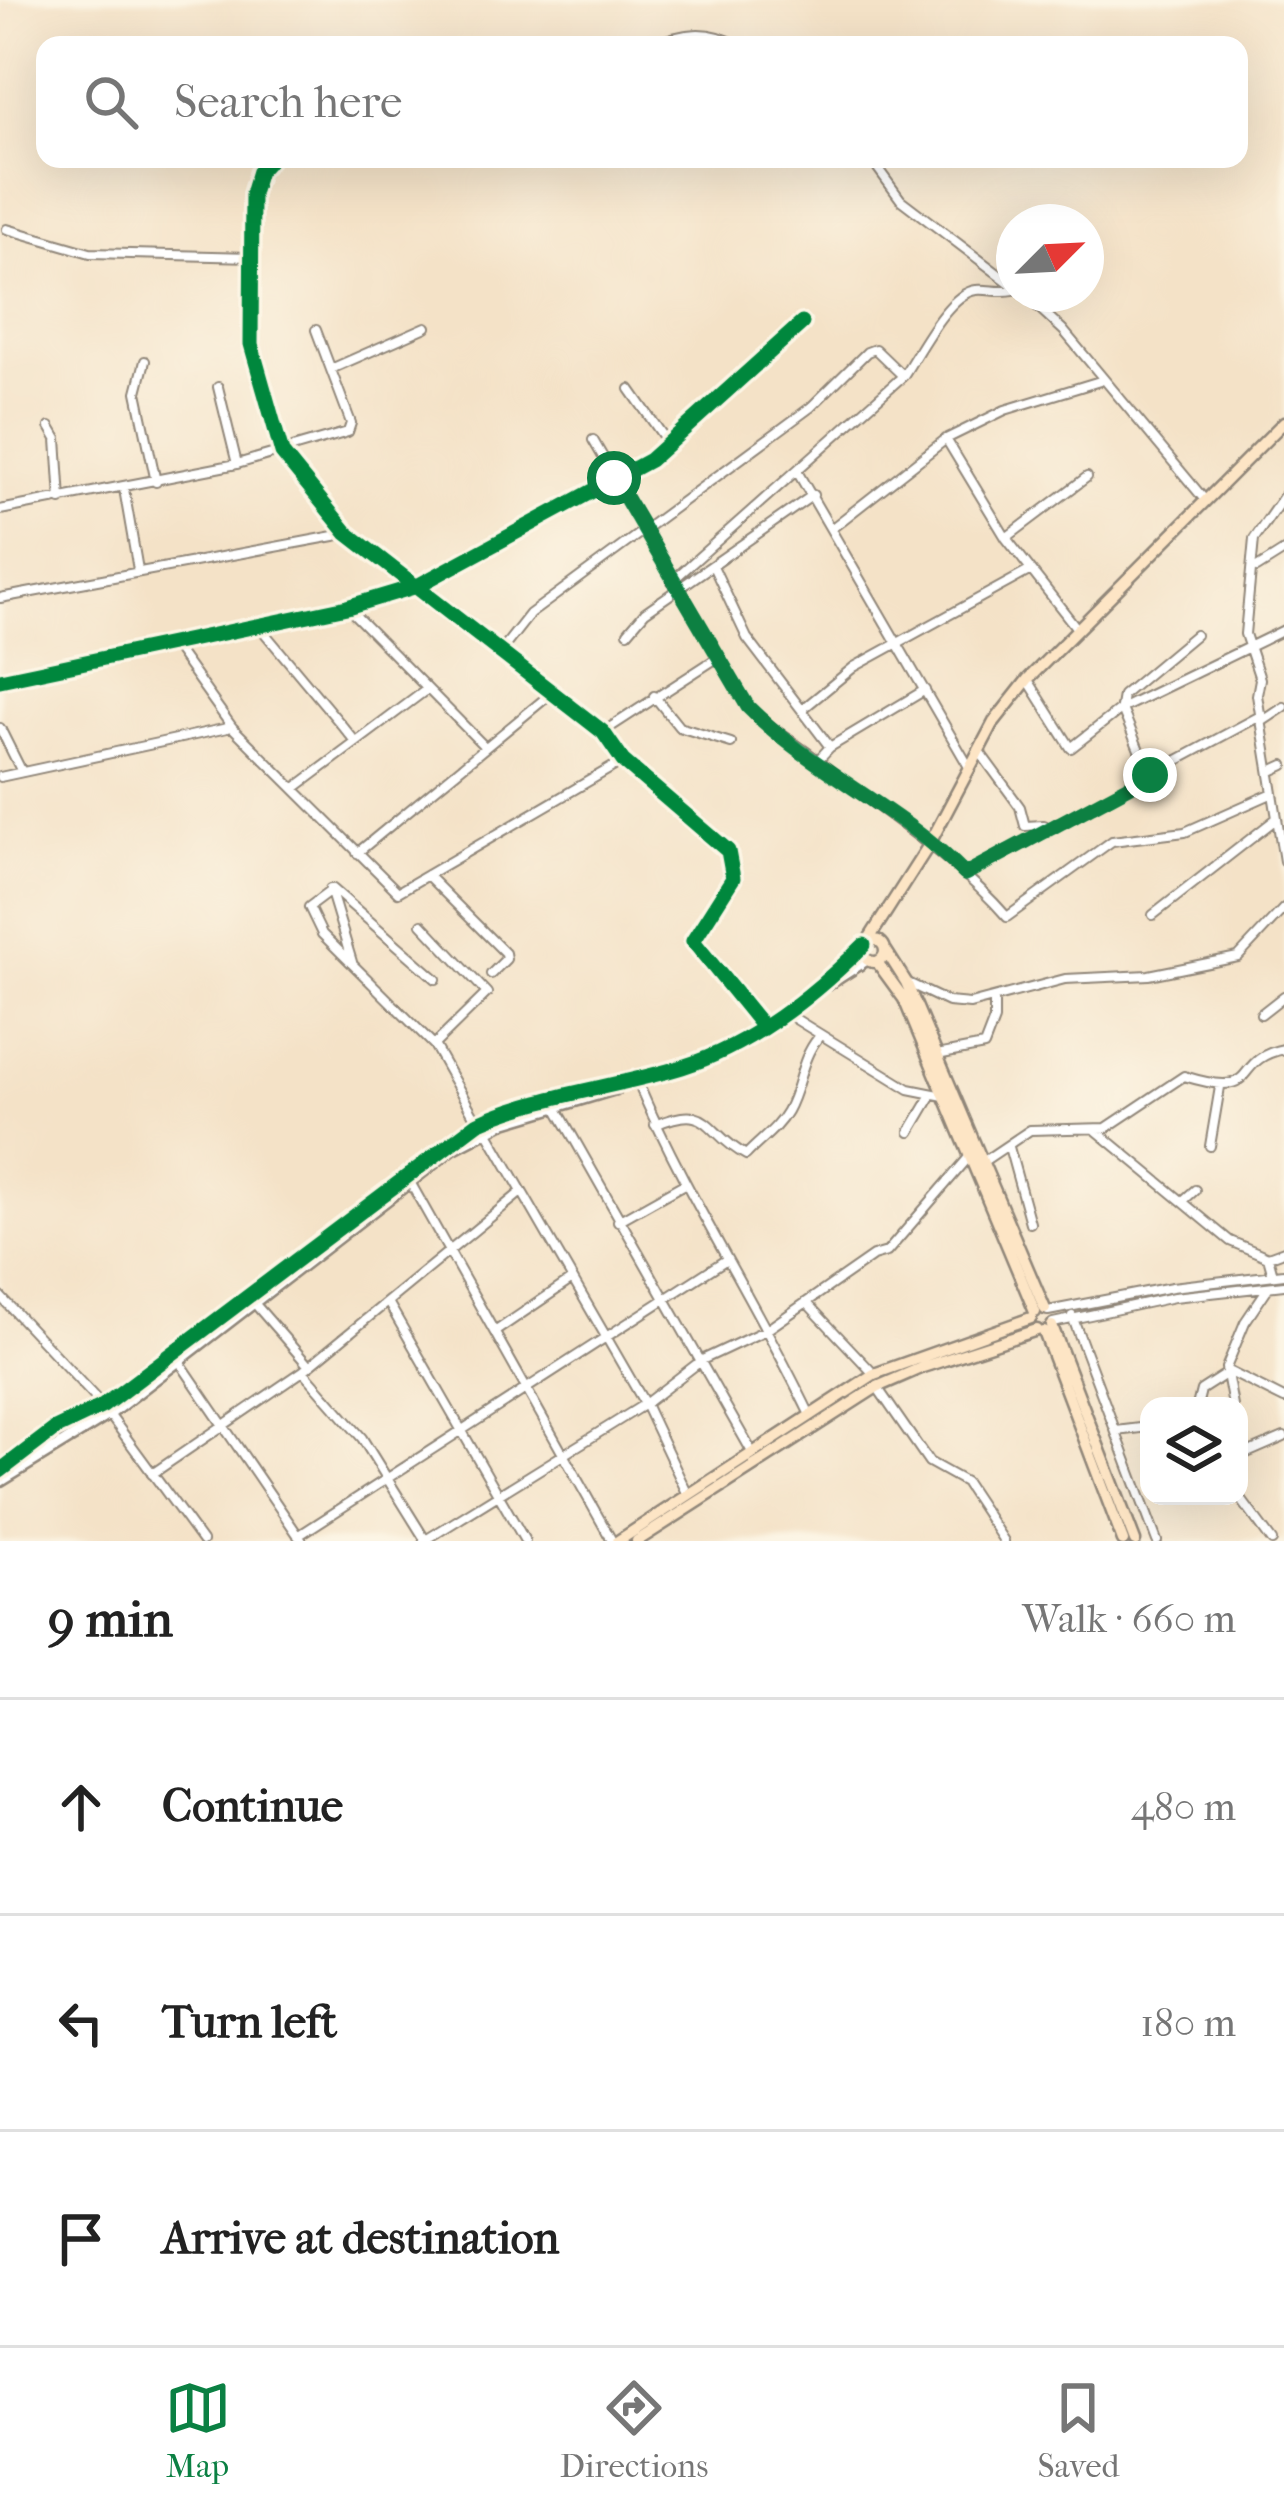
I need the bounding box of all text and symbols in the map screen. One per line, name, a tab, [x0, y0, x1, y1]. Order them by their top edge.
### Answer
search box	[36, 36, 1248, 168]
icon: search	[78, 69, 144, 135]
text: Search here	[174, 76, 402, 129]
north arrow	[996, 204, 1104, 312]
route start	[587, 451, 641, 505]
route end	[1123, 748, 1177, 802]
map controls	[1140, 1397, 1248, 1505]
button: layers	[1140, 1397, 1248, 1505]
text: 9 min	[48, 1589, 173, 1649]
text: Walk · 660 m	[1022, 1596, 1236, 1642]
icon: ahead	[48, 1774, 114, 1840]
text: Continue	[162, 1780, 343, 1833]
text: 480 m	[1131, 1784, 1236, 1830]
icon: left	[48, 1990, 114, 2056]
text: Turn left	[162, 1996, 337, 2049]
text: 180 m	[1140, 2000, 1236, 2046]
icon: arrive	[48, 2206, 114, 2272]
text: Arrive at destination	[162, 2212, 559, 2265]
tab: Map	[165, 2375, 231, 2486]
tab: Directions	[560, 2375, 708, 2486]
tab: Saved	[1038, 2375, 1119, 2486]

